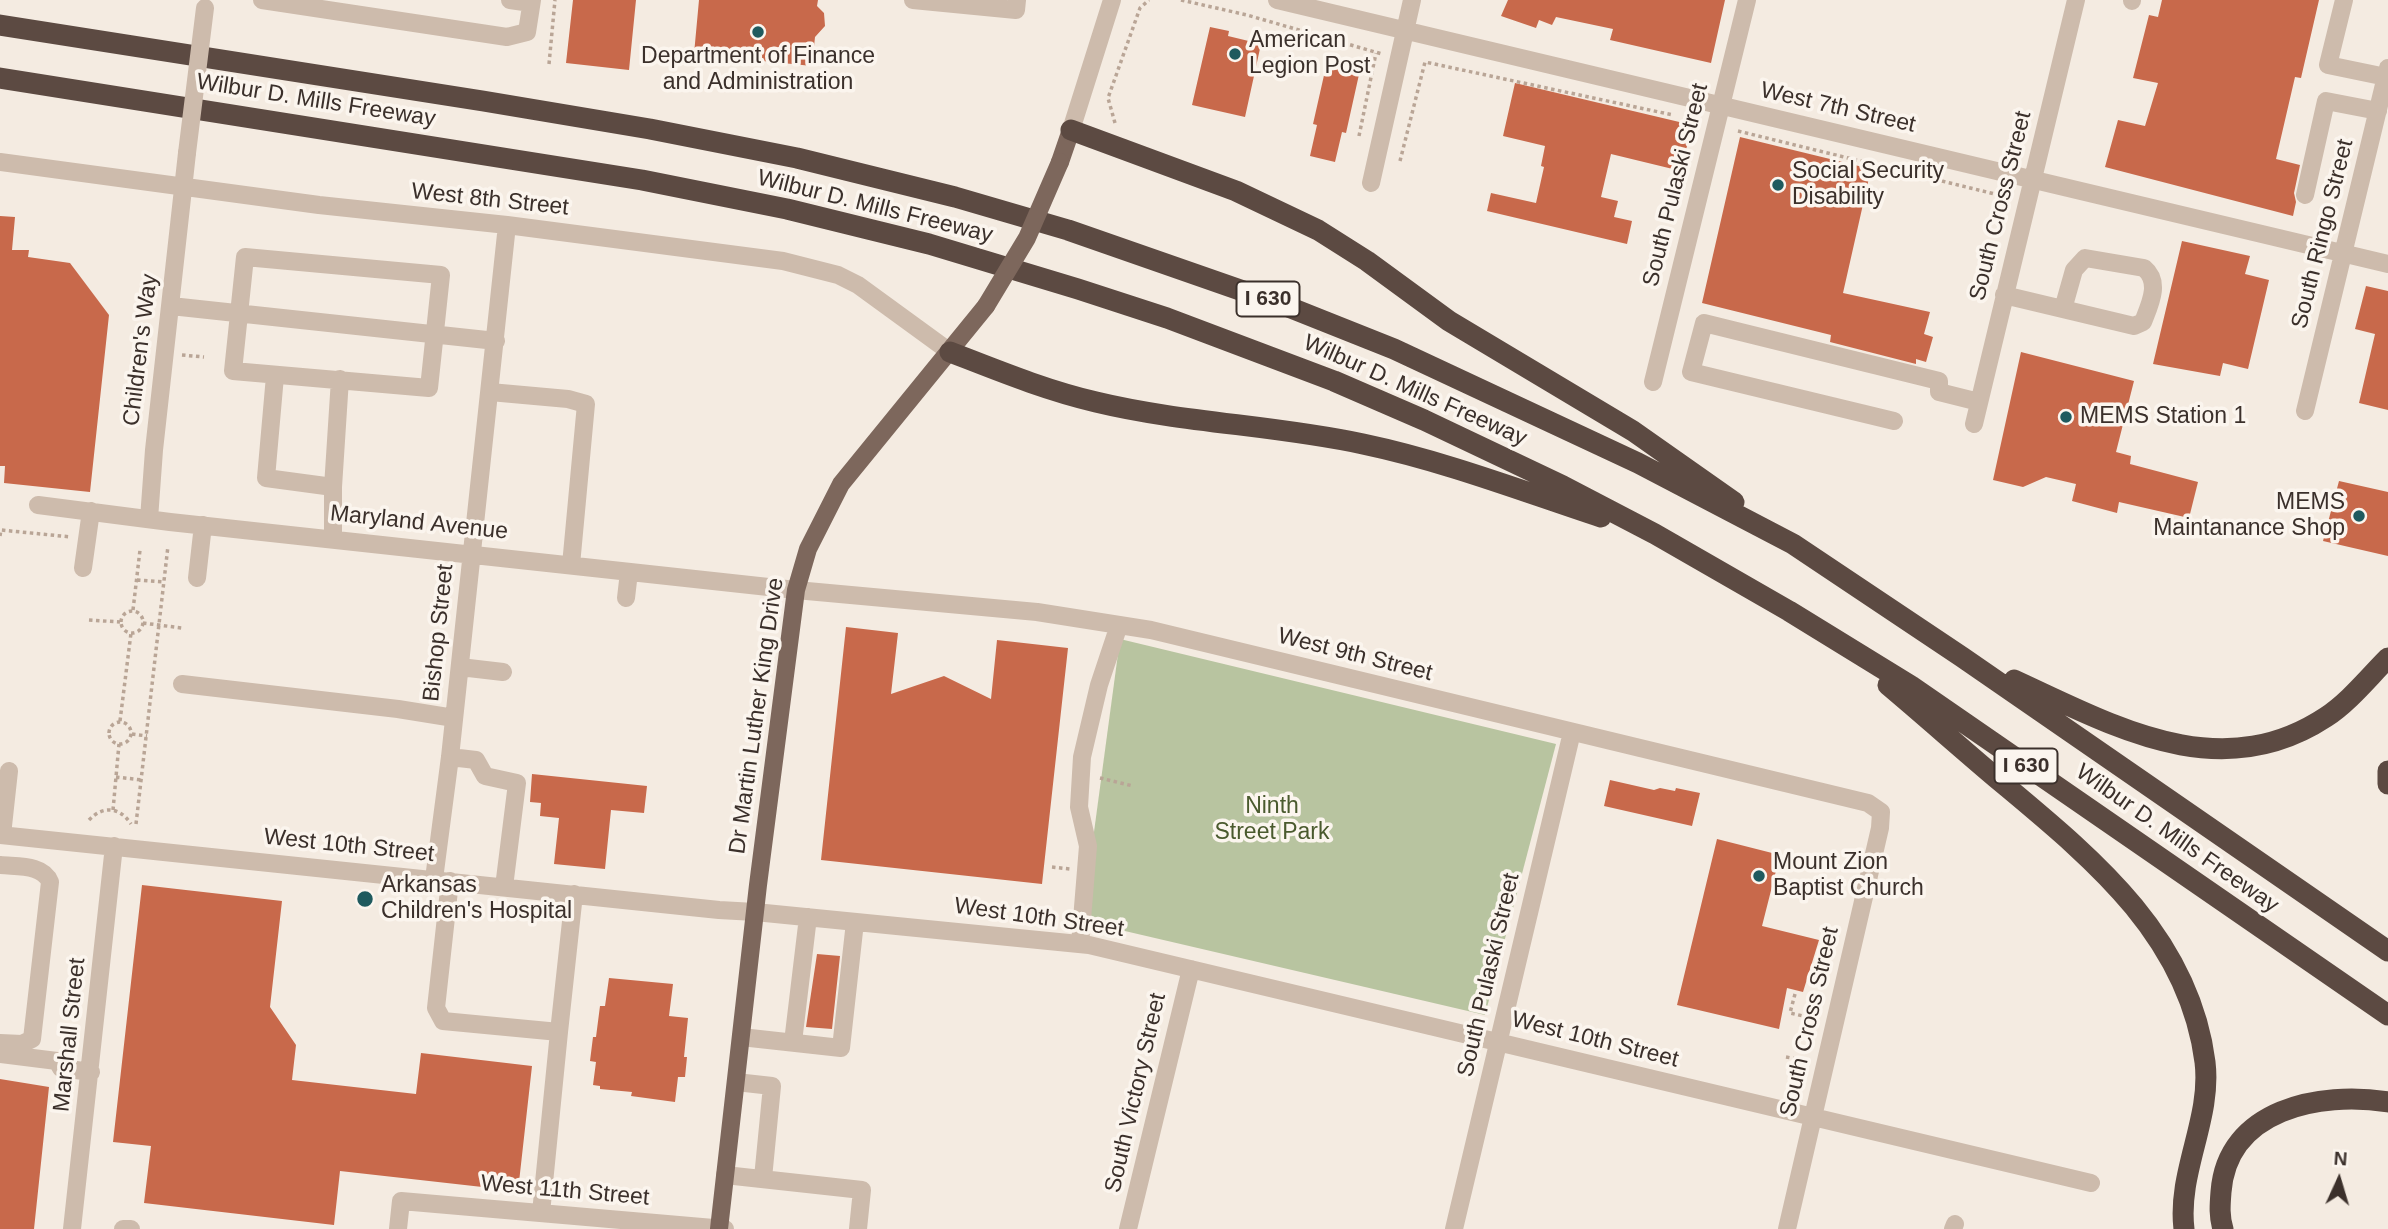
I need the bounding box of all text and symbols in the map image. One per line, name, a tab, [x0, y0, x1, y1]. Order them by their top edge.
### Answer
marker: Department of Finance and Administration	[750, 24, 766, 40]
place label: American Legion Post	[1249, 27, 1370, 81]
place label: Department of Finance and Administration	[641, 43, 875, 97]
marker: American Legion Post	[1227, 46, 1243, 62]
street label: Wilbur D. Mills Freeway	[195, 68, 437, 134]
street label: West 7th Street	[1758, 77, 1918, 139]
street label: South Pulaski Street	[1637, 81, 1715, 289]
street label: South Cross Street	[1964, 108, 2038, 304]
street label: South Ringo Street	[2286, 136, 2360, 332]
place label: Social Security Disability	[1792, 158, 1944, 212]
street label: Wilbur D. Mills Freeway	[754, 164, 996, 250]
marker: Social Security Disability	[1770, 177, 1786, 193]
street label: West 8th Street	[410, 178, 570, 222]
street label: Children's Way	[118, 272, 164, 428]
road number: I 630	[1236, 282, 1300, 316]
street label: Wilbur D. Mills Freeway	[1299, 329, 1531, 453]
place label: MEMS Station 1	[2080, 403, 2246, 431]
marker: MEMS Station 1	[2058, 409, 2074, 425]
place label: MEMS Maintanance Shop	[2153, 489, 2345, 543]
street label: Maryland Avenue	[329, 500, 509, 546]
marker: MEMS Maintanance Shop	[2351, 508, 2367, 524]
street label: Bishop Street	[418, 563, 460, 703]
street label: Dr Martin Luther King Drive	[724, 576, 790, 856]
street label: West 9th Street	[1275, 622, 1435, 688]
road number: I 630	[1994, 748, 2058, 784]
street label: Wilbur D. Mills Freeway	[2070, 758, 2284, 920]
park label: Ninth Street Park	[1214, 793, 1330, 847]
street label: West 10th Street	[263, 823, 435, 869]
place label: Mount Zion Baptist Church	[1773, 849, 1924, 903]
marker: Mount Zion Baptist Church	[1751, 868, 1767, 884]
street label: South Pulaski Street	[1452, 870, 1526, 1080]
place label: Arkansas Children's Hospital	[381, 872, 572, 926]
marker: Arkansas Children's Hospital	[355, 889, 375, 909]
street label: West 10th Street	[952, 892, 1126, 944]
street label: South Cross Street	[1775, 924, 1845, 1120]
street label: Marshall Street	[48, 957, 92, 1113]
street label: South Victory Street	[1100, 990, 1172, 1196]
street label: West 10th Street	[1509, 1006, 1681, 1074]
north arrow	[2304, 1145, 2374, 1215]
text: N	[2333, 1148, 2348, 1170]
street label: West 11th Street	[480, 1170, 650, 1212]

